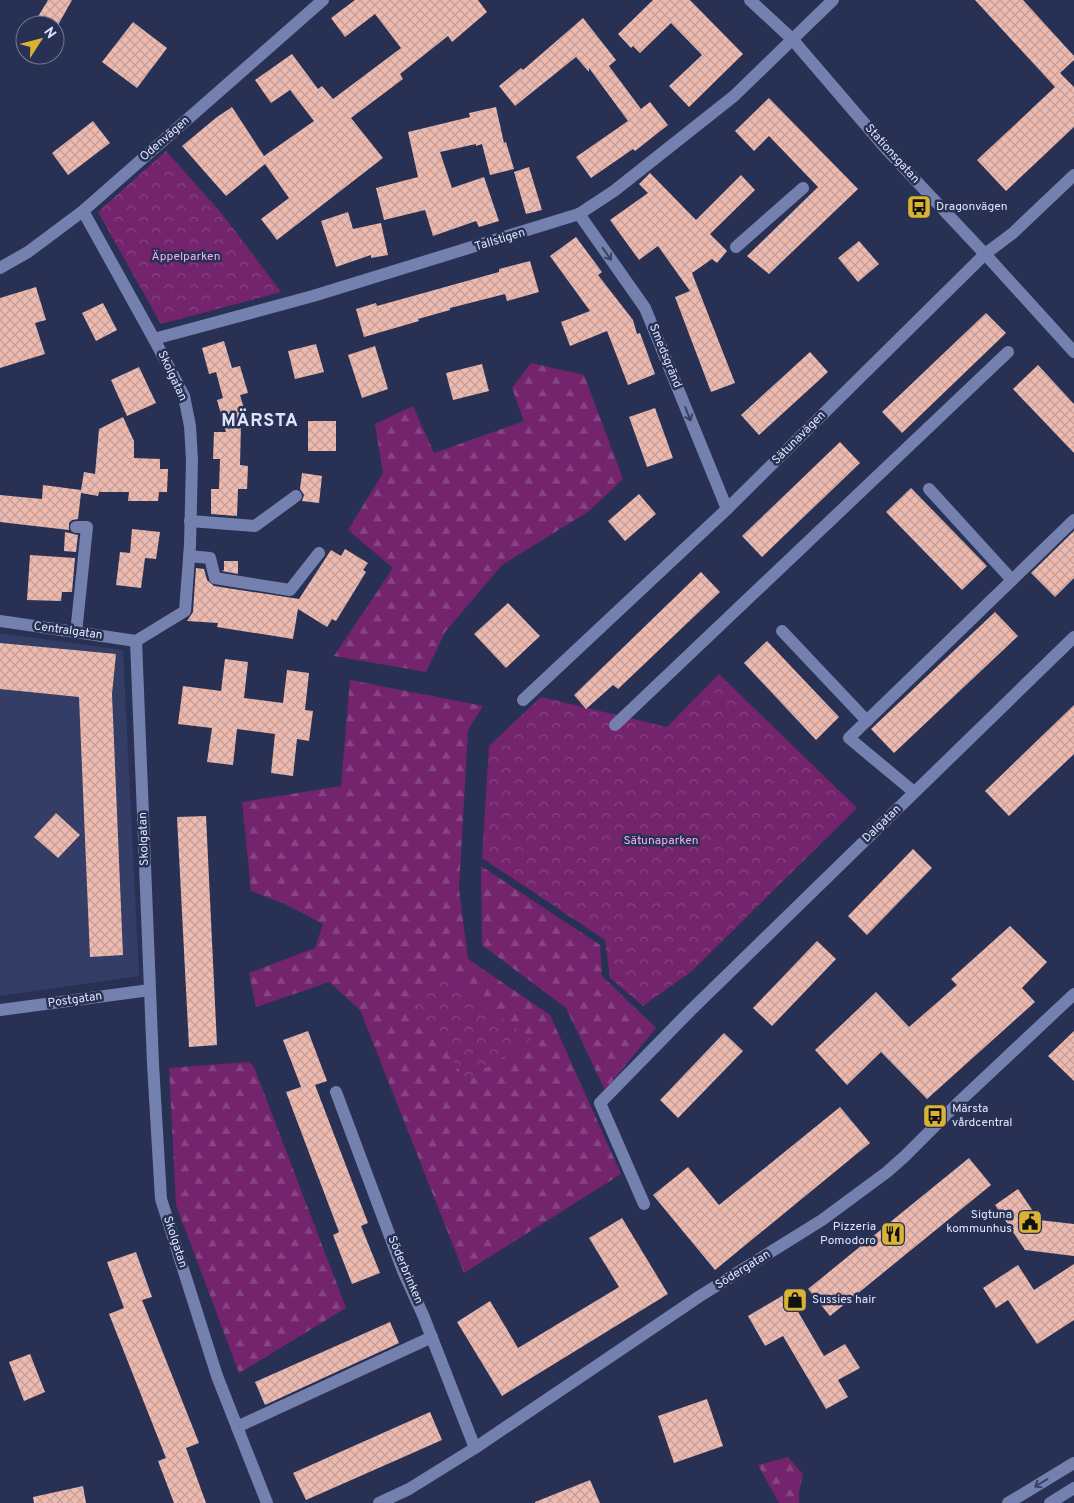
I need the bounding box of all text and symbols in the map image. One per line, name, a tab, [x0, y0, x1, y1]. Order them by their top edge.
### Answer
north arrow	[15, 15, 65, 65]
text: N	[39, 24, 59, 42]
street label: Odenvägen	[137, 113, 193, 165]
street label: Stationsgatan	[861, 121, 923, 187]
bus stop icon: Dragonvägen	[906, 194, 932, 220]
place label: Dragonvägen	[936, 199, 1007, 215]
street label: Tallstigen	[473, 225, 527, 255]
one-way arrow	[602, 247, 612, 261]
park label: Äppelparken	[152, 249, 220, 265]
street label: Smedsgränd	[645, 322, 685, 390]
street label: Skolgatan	[153, 348, 191, 404]
one-way arrow	[684, 406, 693, 421]
district label: MÄRSTA	[221, 408, 299, 433]
street label: Sätunavägen	[769, 408, 829, 468]
street label: Centralgatan	[32, 618, 104, 644]
street label: Dalgatan	[859, 802, 905, 846]
street label: Skolgatan	[135, 812, 153, 866]
park label: Sätunaparken	[623, 833, 699, 849]
street label: Postgatan	[47, 988, 103, 1012]
place label: Märsta vårdcentral	[952, 1101, 1013, 1131]
bus stop icon: Märsta vårdcentral	[922, 1103, 948, 1129]
place label: Sigtuna kommunhus	[946, 1207, 1012, 1237]
public building icon: Sigtuna kommunhus	[1017, 1209, 1043, 1235]
street label: Skolgatan	[159, 1214, 191, 1270]
place label: Pizzeria Pomodoro	[820, 1219, 876, 1249]
restaurant icon: Pizzeria Pomodoro	[880, 1221, 906, 1247]
street label: Söderbrinken	[383, 1234, 427, 1306]
street label: Södergatan	[712, 1247, 774, 1293]
shop icon: Sussies hair	[782, 1287, 808, 1313]
place label: Sussies hair	[812, 1292, 876, 1308]
one-way arrow	[1035, 1478, 1049, 1488]

